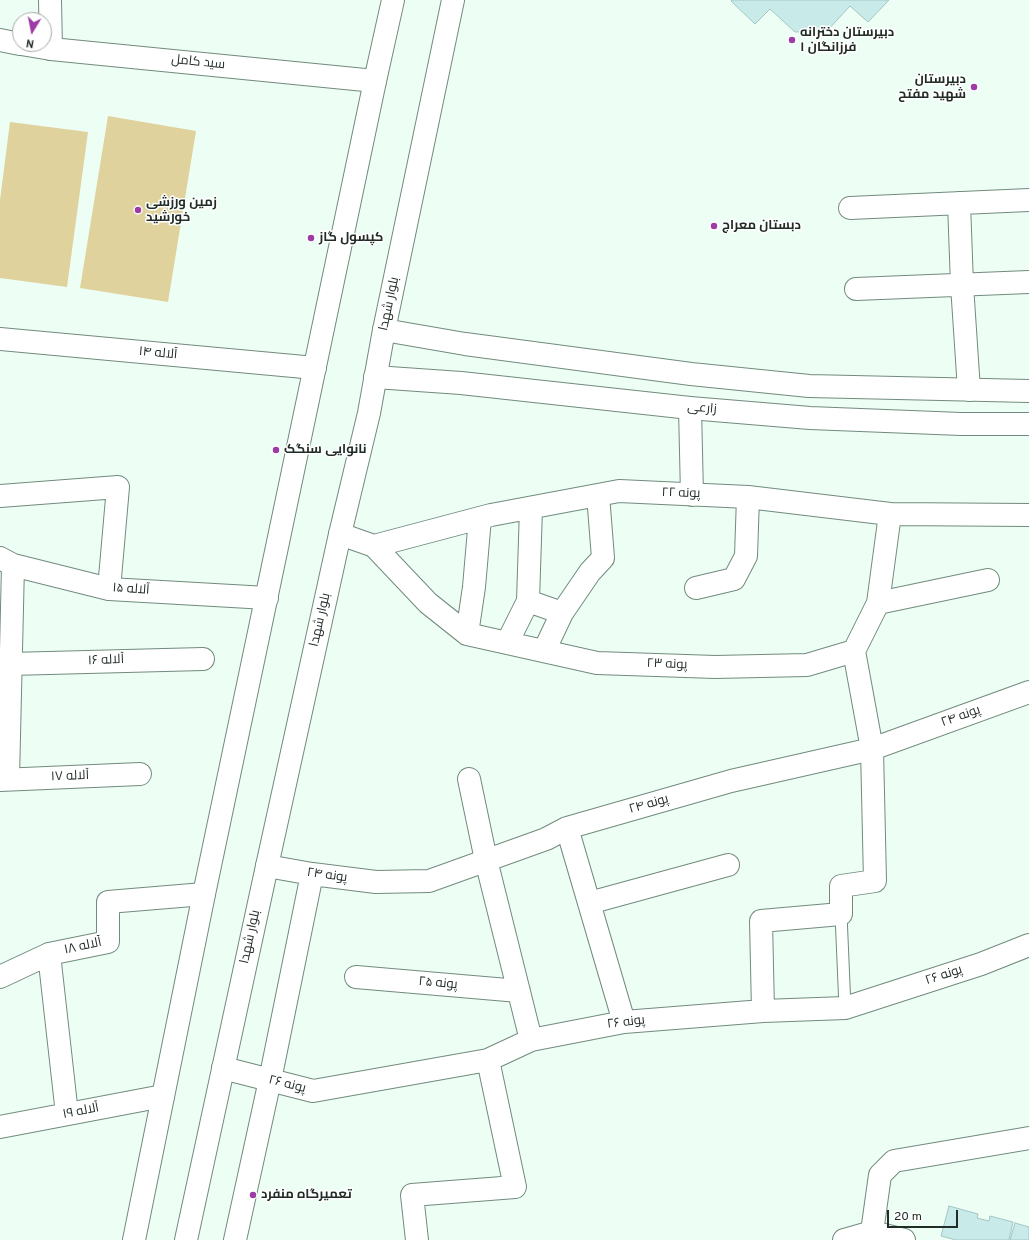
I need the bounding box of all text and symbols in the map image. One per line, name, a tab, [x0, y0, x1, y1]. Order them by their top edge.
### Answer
north arrow	[12, 12, 52, 52]
place label: دبیرستان دخترانه فرزانگان ۱	[800, 25, 894, 56]
text: N	[25, 35, 35, 50]
marker: دبیرستان دخترانه فرزانگان ۱	[787, 35, 797, 45]
street label: سید کامل	[170, 52, 226, 74]
place label: دبیرستان شهید مفتح	[898, 72, 966, 103]
marker: دبیرستان شهید مفتح	[969, 82, 979, 92]
place label: زمین ورزشی خورشید	[146, 195, 217, 226]
marker: زمین ورزشی خورشید	[133, 205, 143, 215]
place label: دبستان معراج	[722, 218, 801, 234]
marker: دبستان معراج	[709, 221, 719, 231]
place label: کپسول گاز	[319, 230, 383, 246]
marker: کپسول گاز	[306, 233, 316, 243]
street label: بلوار شهدا	[377, 276, 403, 332]
street label: آلاله ۱۴	[138, 345, 178, 363]
street label: زارعی	[687, 400, 717, 418]
place label: نانوایی سنگک	[284, 442, 367, 458]
marker: نانوایی سنگک	[271, 445, 281, 455]
street label: پونه ۲۲	[661, 486, 701, 502]
street label: آلاله ۱۵	[112, 581, 150, 599]
street label: بلوار شهدا	[307, 592, 335, 648]
street label: آلاله ۱۶	[88, 653, 124, 669]
street label: پونه ۲۳	[646, 656, 688, 674]
street label: پونه ۲۴	[939, 703, 983, 731]
street label: آلاله ۱۷	[51, 769, 89, 785]
street label: پونه ۲۴	[627, 792, 671, 818]
street label: پونه ۲۴	[306, 865, 348, 887]
street label: بلوار شهدا	[238, 909, 264, 965]
street label: آلاله ۱۸	[63, 935, 103, 959]
street label: پونه ۲۶	[923, 963, 965, 989]
street label: پونه ۲۵	[418, 975, 458, 993]
street label: پونه ۲۶	[606, 1013, 646, 1033]
street label: پونه ۲۶	[267, 1073, 307, 1097]
street label: آلاله ۱۹	[61, 1101, 101, 1123]
place label: تعمیرگاه منفرد	[261, 1187, 352, 1203]
marker: تعمیرگاه منفرد	[248, 1190, 258, 1200]
scale bar	[889, 1202, 960, 1228]
text: 20 m	[894, 1209, 922, 1225]

